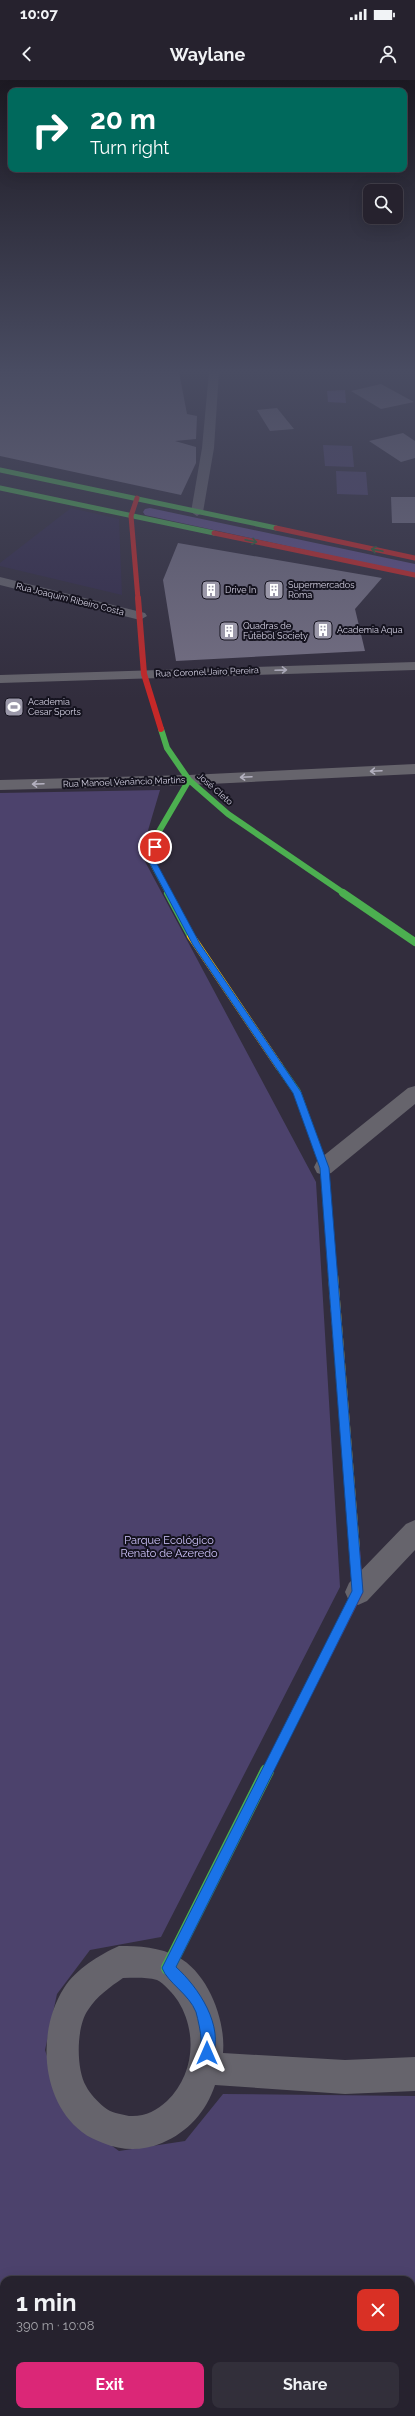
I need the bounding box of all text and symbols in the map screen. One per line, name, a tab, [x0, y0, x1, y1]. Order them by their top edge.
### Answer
text: 10:07	[20, 5, 58, 23]
icon: back	[16, 43, 38, 65]
icon: person	[377, 43, 399, 65]
text: Waylane	[170, 44, 245, 65]
text: 20 m	[90, 103, 156, 136]
icon: right	[24, 104, 76, 156]
text: Turn right	[90, 137, 169, 158]
map controls	[363, 184, 403, 224]
button: search	[363, 184, 403, 224]
one-way arrow	[244, 538, 257, 546]
one-way arrow	[371, 545, 384, 553]
building icon: Drive In	[200, 579, 222, 601]
building icon: Supermercados Roma	[263, 579, 285, 601]
place label: Supermercados Roma	[288, 580, 355, 600]
street label: Rua Joaquim Ribeiro Costa	[15, 581, 125, 617]
place label: Drive In	[225, 585, 256, 595]
building icon: Academia Aqua	[312, 619, 334, 641]
building icon: Quadras de Futebol Society	[218, 620, 240, 642]
place label: Quadras de Futebol Society	[243, 621, 308, 641]
place label: Academia Aqua	[337, 625, 403, 635]
street label: Rua Coronel Jairo Pereira	[155, 665, 259, 679]
one-way arrow	[274, 666, 287, 674]
sports icon: Academia Cesar Sports	[3, 696, 25, 718]
place label: Academia Cesar Sports	[28, 697, 81, 717]
one-way arrow	[370, 767, 383, 774]
street label: José Cleto	[195, 771, 235, 807]
one-way arrow	[240, 774, 253, 781]
street label: Rua Manoel Venâncio Martins	[63, 775, 186, 789]
one-way arrow	[32, 780, 45, 788]
pin	[138, 830, 172, 864]
icon: arrive	[144, 836, 166, 858]
park label: Parque Ecológico Renato de Azeredo	[120, 1534, 218, 1560]
position arrow	[186, 2032, 228, 2074]
text: 1 min	[16, 2288, 77, 2317]
button: close	[357, 2289, 399, 2331]
text: 390 m · 10:08	[16, 2318, 95, 2333]
button: Exit	[16, 2362, 204, 2408]
button: Share	[212, 2362, 399, 2408]

